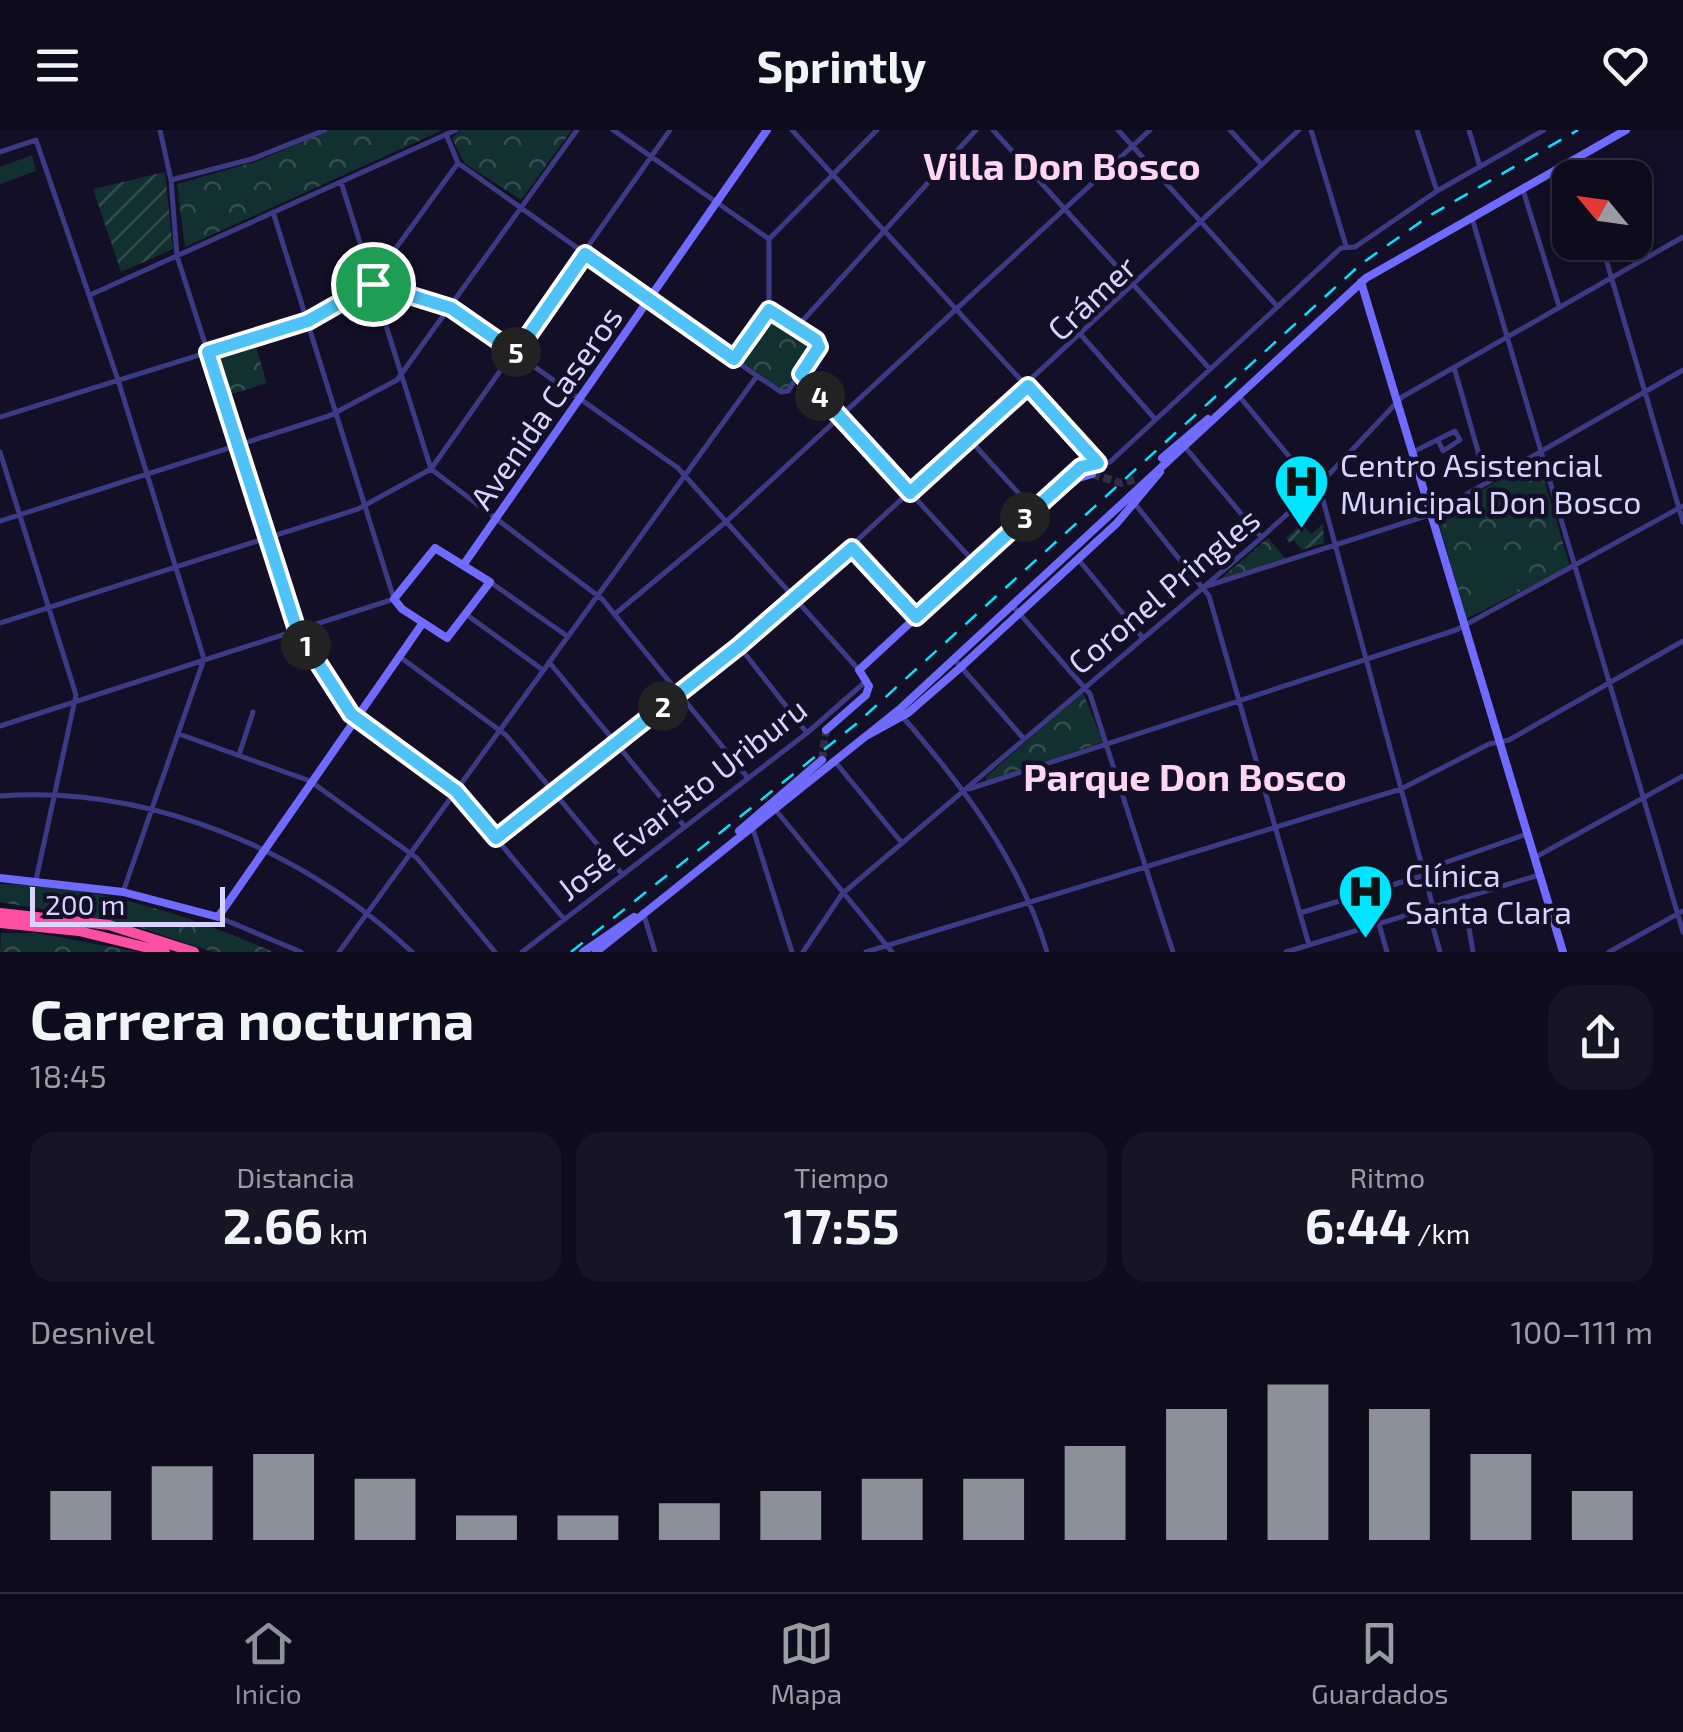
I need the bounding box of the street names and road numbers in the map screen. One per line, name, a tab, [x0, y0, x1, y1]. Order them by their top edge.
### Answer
street label: Crámer	[1039, 247, 1143, 347]
street label: Avenida Caseros	[461, 298, 629, 516]
street label: Coronel Pringles	[1060, 499, 1266, 681]
street label: José Evaristo Uriburu	[549, 689, 813, 907]

